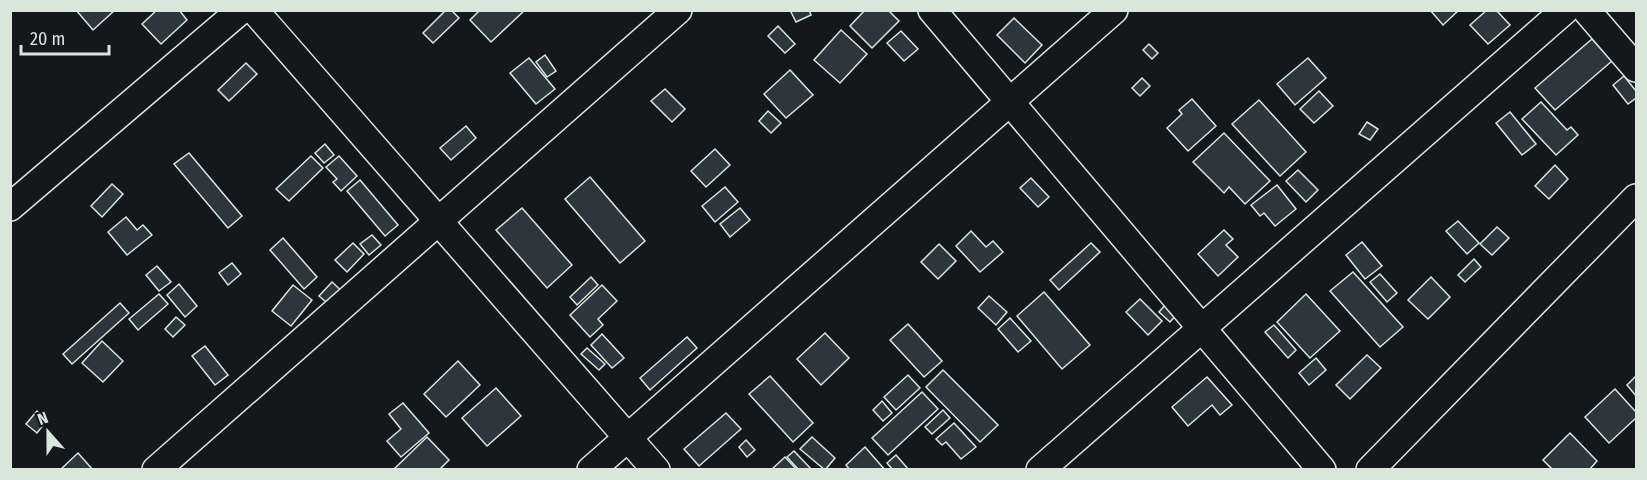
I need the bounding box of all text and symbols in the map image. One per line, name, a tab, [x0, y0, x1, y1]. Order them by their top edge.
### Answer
scale bar	[21, 18, 110, 56]
text: 20 m	[30, 28, 65, 50]
north arrow	[18, 402, 78, 462]
text: N	[35, 408, 51, 429]

